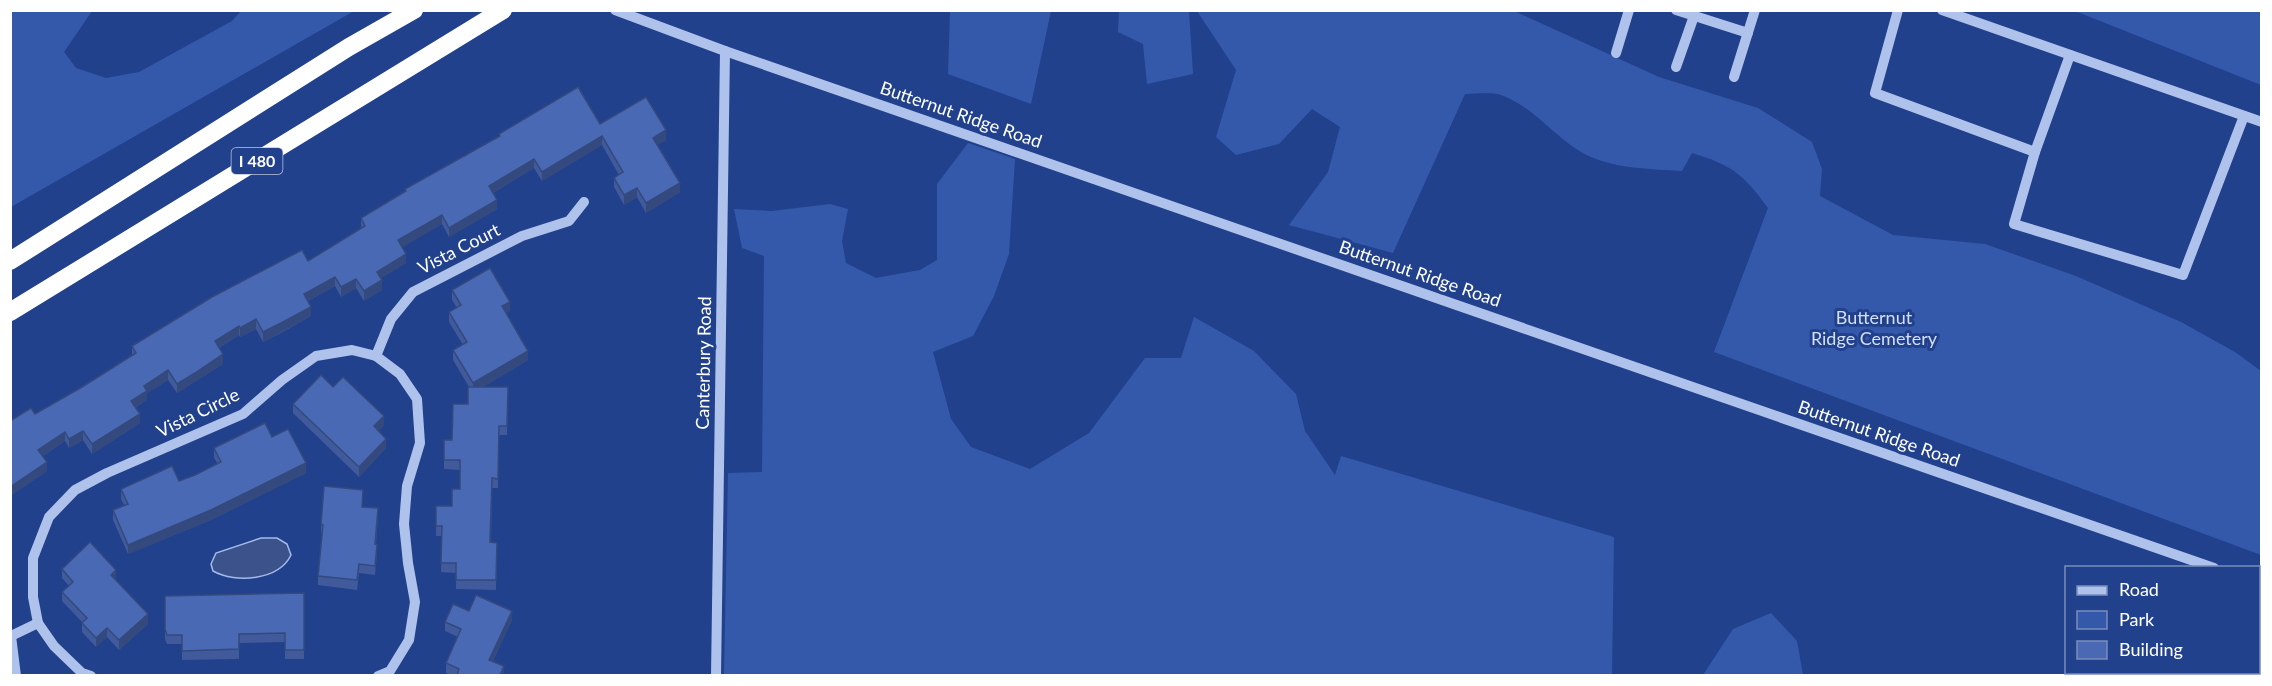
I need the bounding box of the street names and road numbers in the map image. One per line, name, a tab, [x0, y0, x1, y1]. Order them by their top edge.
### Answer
street label: Butternut Ridge Road	[878, 76, 1045, 152]
road number: I 480	[232, 148, 282, 174]
street label: Vista Court	[414, 218, 504, 278]
street label: Butternut Ridge Road	[1337, 235, 1504, 311]
street label: Canterbury Road	[691, 296, 715, 430]
street label: Vista Circle	[153, 383, 242, 442]
street label: Butternut Ridge Road	[1796, 395, 1963, 471]

